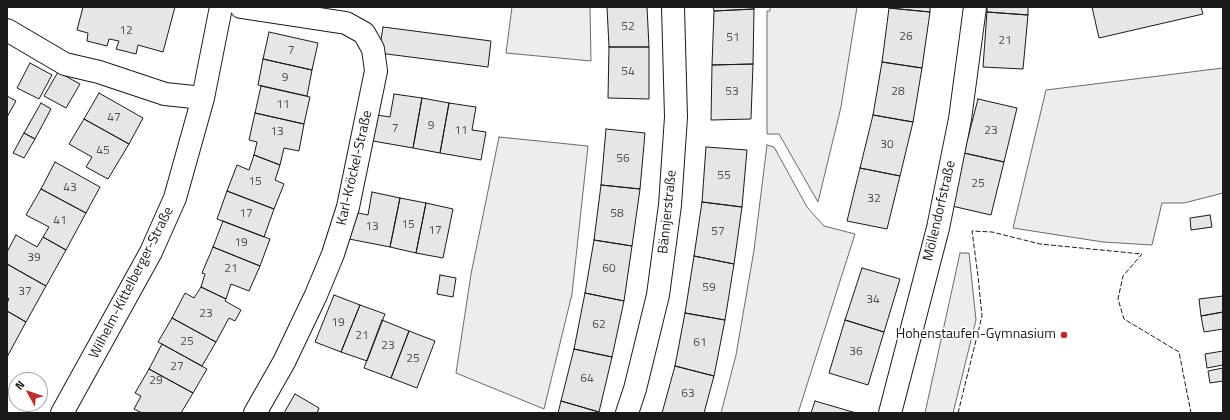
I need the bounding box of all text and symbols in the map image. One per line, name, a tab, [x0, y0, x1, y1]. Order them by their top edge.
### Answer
house number: 52	[621, 20, 635, 34]
house number: 12	[119, 24, 133, 38]
house number: 26	[899, 30, 913, 44]
house number: 51	[726, 31, 740, 45]
house number: 21	[998, 34, 1012, 48]
house number: 7	[288, 44, 294, 58]
house number: 54	[621, 65, 635, 79]
house number: 9	[282, 71, 288, 85]
house number: 53	[725, 85, 739, 99]
house number: 28	[891, 85, 905, 99]
house number: 11	[276, 98, 290, 112]
street label: Karl-Kröckel-Straße	[334, 109, 376, 227]
house number: 47	[107, 111, 121, 125]
house number: 9	[428, 119, 434, 133]
house number: 7	[392, 122, 398, 136]
house number: 11	[454, 124, 468, 138]
house number: 23	[984, 124, 998, 138]
house number: 13	[270, 125, 284, 139]
house number: 30	[880, 138, 894, 152]
house number: 45	[96, 144, 110, 158]
house number: 56	[616, 152, 630, 166]
street label: Möllendorfstraße	[920, 159, 960, 263]
street label: Bännjerstraße	[655, 169, 681, 255]
house number: 55	[717, 169, 731, 183]
house number: 15	[248, 175, 262, 189]
house number: 25	[971, 177, 985, 191]
house number: 43	[63, 181, 77, 195]
house number: 32	[867, 192, 881, 206]
street label: Wilhelm-Kittelberger-Straße	[86, 204, 178, 362]
house number: 17	[239, 207, 253, 221]
house number: 58	[610, 207, 624, 221]
house number: 41	[53, 214, 67, 228]
house number: 15	[401, 218, 415, 232]
house number: 13	[365, 220, 379, 234]
house number: 17	[428, 224, 442, 238]
house number: 57	[711, 225, 725, 239]
house number: 19	[234, 236, 248, 250]
house number: 39	[27, 251, 41, 265]
house number: 21	[224, 262, 238, 276]
house number: 60	[602, 262, 616, 276]
house number: 59	[702, 281, 716, 295]
house number: 37	[18, 285, 32, 299]
house number: 34	[866, 293, 880, 307]
house number: 23	[199, 307, 213, 321]
house number: 19	[331, 316, 345, 330]
house number: 62	[592, 318, 606, 332]
place label: Hohenstaufen-Gymnasium	[896, 327, 1056, 343]
house number: 21	[355, 329, 369, 343]
marker: Hohenstaufen-Gymnasium	[1059, 330, 1069, 340]
house number: 25	[180, 335, 194, 349]
house number: 61	[693, 336, 707, 350]
house number: 23	[381, 339, 395, 353]
house number: 36	[849, 345, 863, 359]
house number: 25	[406, 352, 420, 366]
house number: 27	[170, 360, 184, 374]
north arrow	[8, 372, 48, 412]
house number: 64	[580, 372, 594, 386]
house number: 29	[149, 374, 163, 388]
text: N	[11, 377, 28, 393]
house number: 63	[681, 387, 695, 401]

